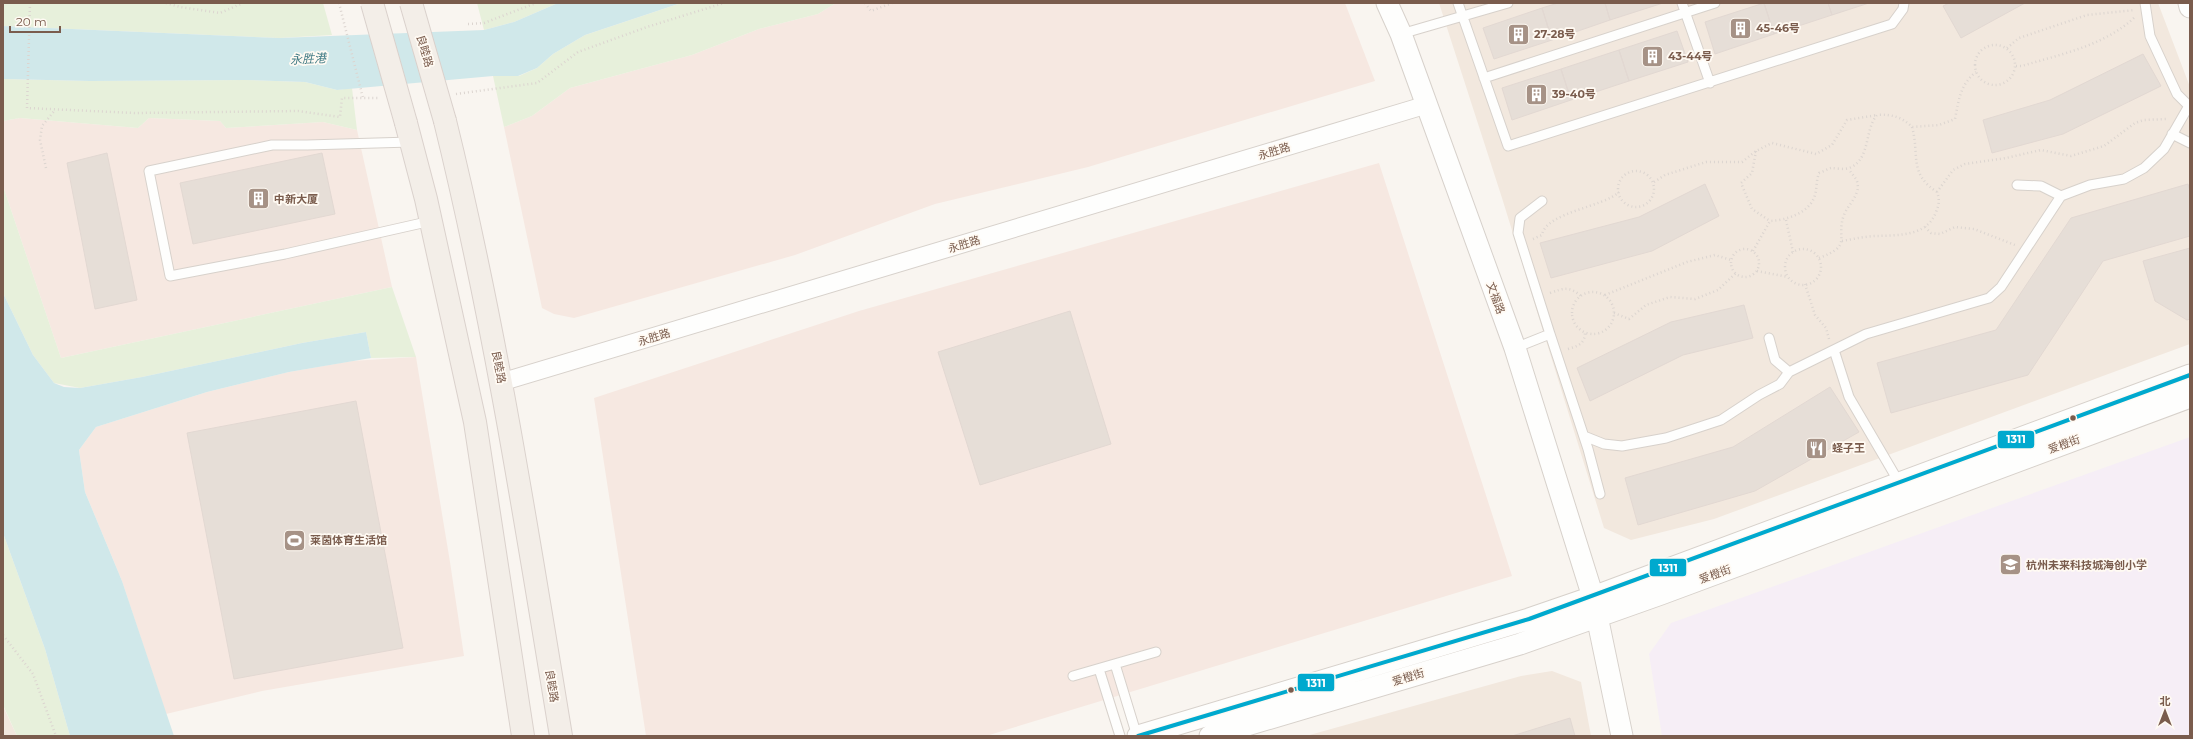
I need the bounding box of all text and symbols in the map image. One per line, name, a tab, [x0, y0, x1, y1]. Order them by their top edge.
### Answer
scale bar	[10, 8, 60, 34]
text: 20 m	[16, 14, 47, 29]
building icon: 45-46号	[1727, 15, 1753, 41]
building icon: 27-28号	[1505, 21, 1531, 47]
place label: 45-46号	[1756, 21, 1800, 35]
place label: 27-28号	[1534, 27, 1576, 41]
street label: 良睦路	[414, 33, 436, 69]
building icon: 43-44号	[1640, 43, 1666, 69]
place label: 43-44号	[1668, 49, 1712, 63]
water label: 永胜港	[290, 50, 328, 67]
building icon: 39-40号	[1524, 81, 1550, 107]
place label: 39-40号	[1551, 87, 1596, 101]
street label: 永胜路	[1256, 139, 1292, 163]
building icon: 中新大厦	[245, 186, 271, 212]
place label: 中新大厦	[274, 192, 318, 206]
street label: 永胜路	[946, 232, 982, 256]
street label: 文福路	[1484, 280, 1508, 316]
street label: 永胜路	[636, 325, 672, 349]
street label: 良睦路	[489, 349, 509, 385]
unlabelled marker	[2068, 413, 2078, 423]
line badge: 1311	[1997, 430, 2035, 449]
text: 1311	[2006, 432, 2026, 446]
street label: 爱橙街	[2046, 432, 2082, 456]
restaurant icon: 蛏子王	[1803, 435, 1829, 461]
place label: 蛏子王	[1832, 441, 1865, 455]
sports icon: 莱茵体育生活馆	[282, 527, 308, 553]
place label: 莱茵体育生活馆	[310, 533, 387, 547]
school or university icon: 杭州未来科技城海创小学	[1998, 552, 2024, 578]
line badge: 1311	[1649, 558, 1687, 577]
place label: 杭州未来科技城海创小学	[2026, 558, 2147, 572]
text: 1311	[1658, 561, 1678, 575]
street label: 爱橙街	[1697, 562, 1733, 586]
street label: 爱橙街	[1390, 665, 1426, 689]
street label: 良睦路	[543, 669, 561, 703]
line badge: 1311	[1297, 673, 1335, 692]
text: 1311	[1306, 676, 1326, 690]
unlabelled marker	[1286, 685, 1296, 695]
north arrow	[2145, 691, 2185, 731]
text: 北	[2160, 694, 2171, 708]

